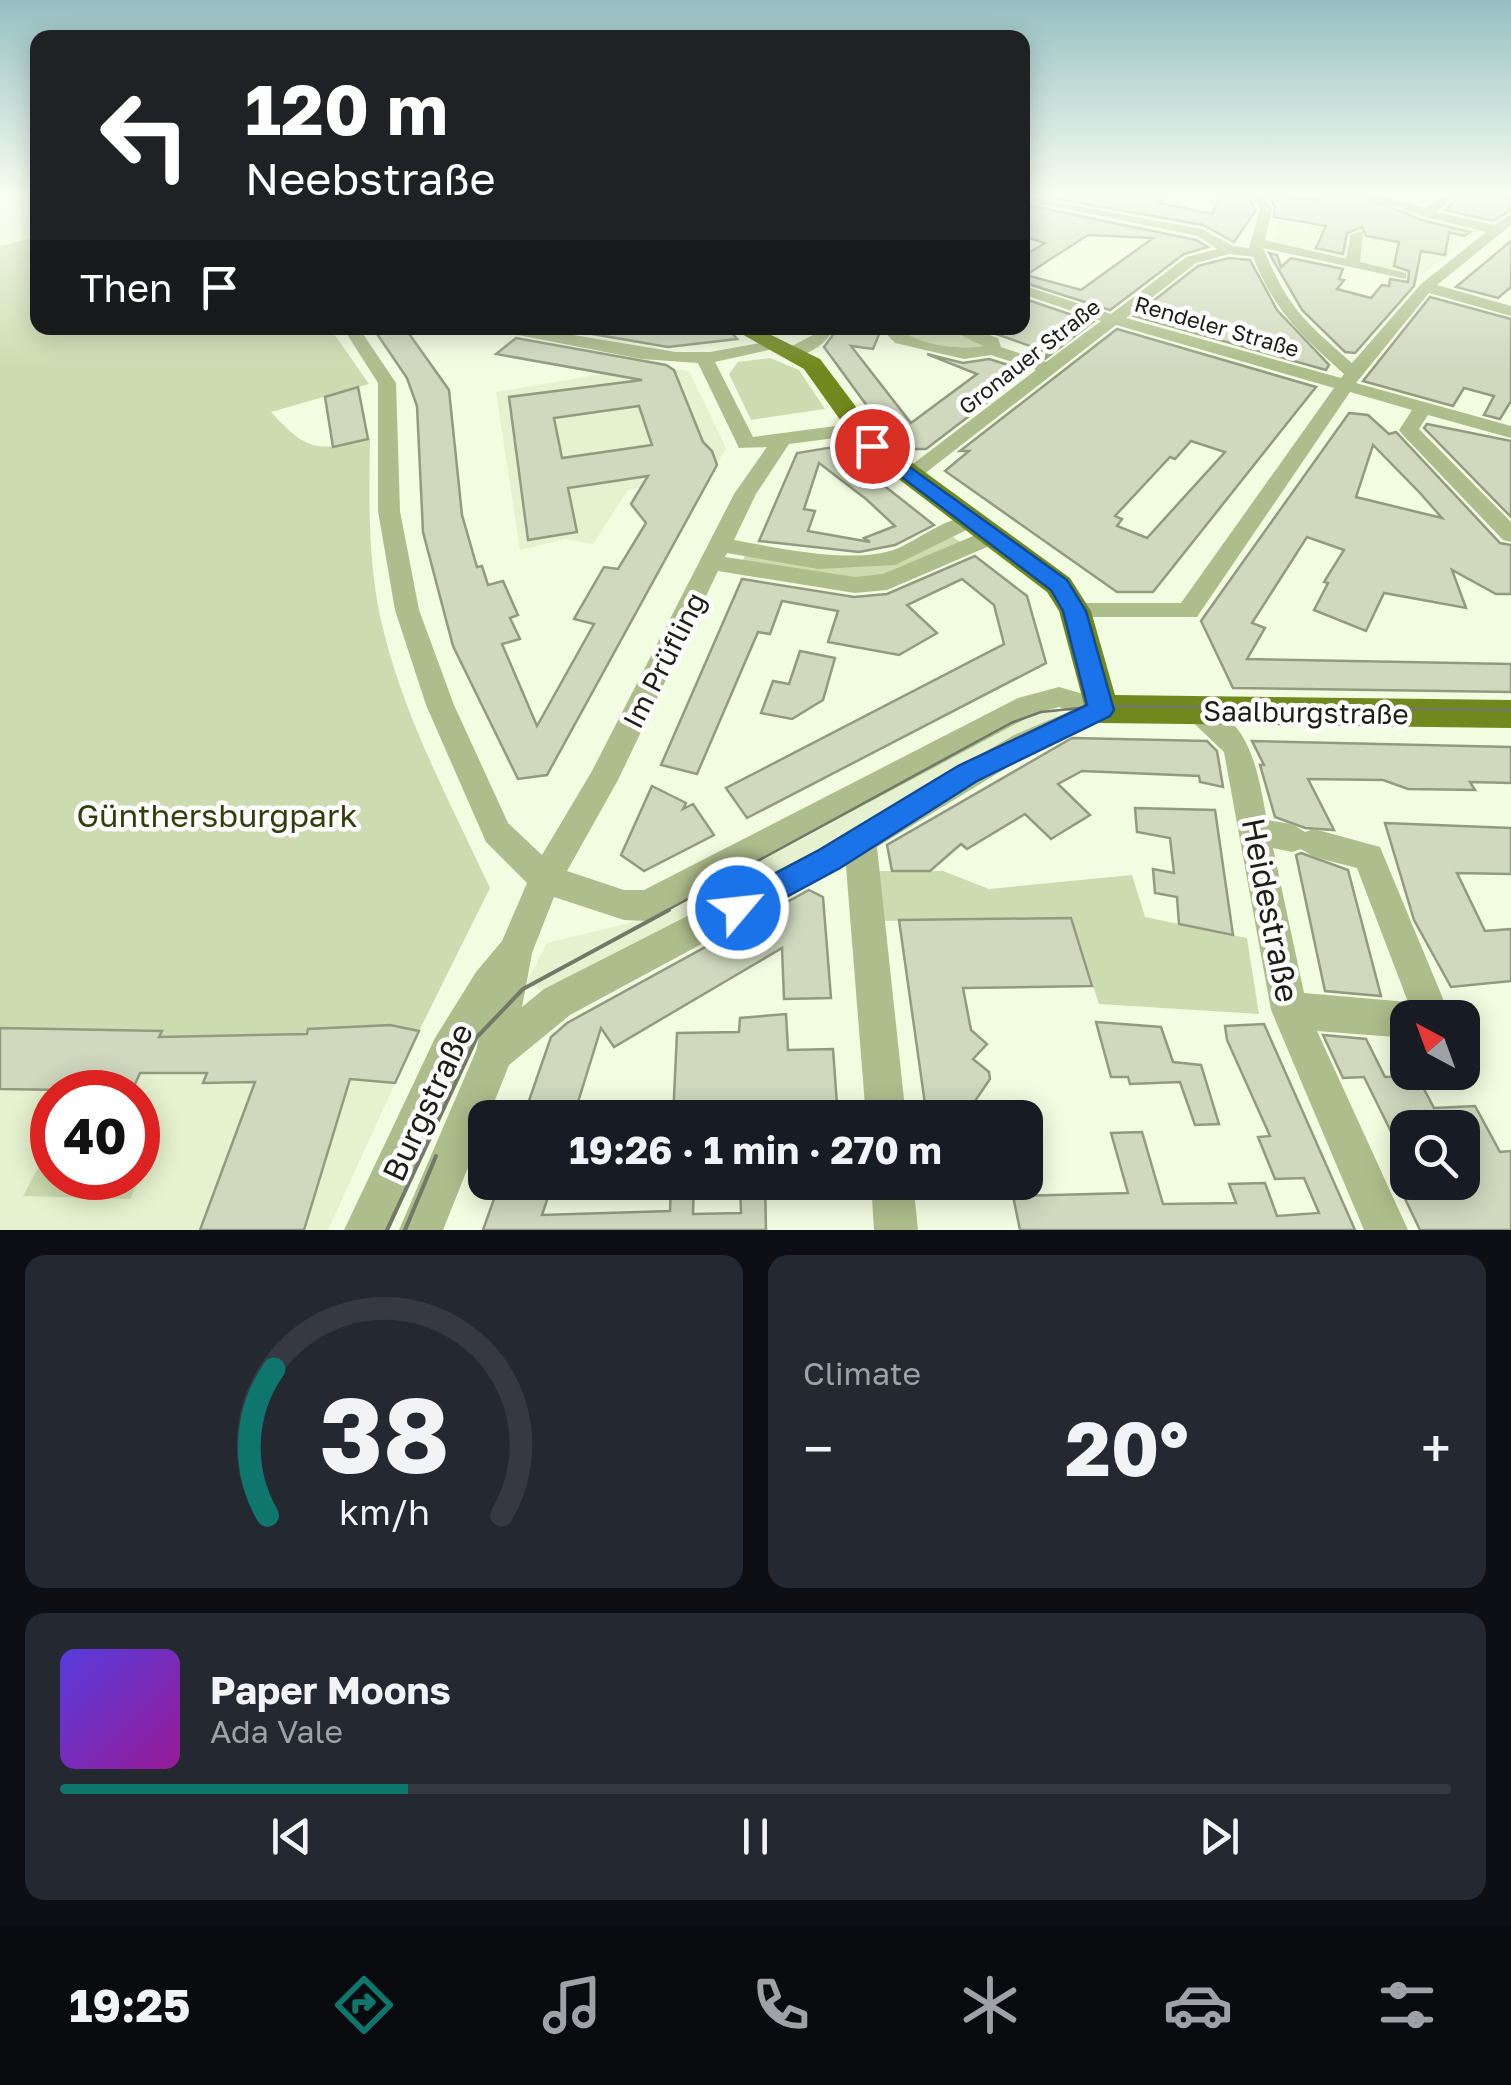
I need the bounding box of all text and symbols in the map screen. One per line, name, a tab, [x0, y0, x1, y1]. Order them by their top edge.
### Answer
text: 120 m	[245, 66, 448, 150]
icon: left	[80, 70, 210, 200]
text: Neebstraße	[245, 151, 496, 205]
icon: arrive	[192, 260, 247, 315]
text: Then	[80, 265, 172, 310]
street label: Rendeler Straße	[1132, 290, 1302, 362]
street label: Gronauer Straße	[953, 292, 1105, 420]
pin	[830, 404, 915, 489]
icon: arrive	[845, 419, 900, 474]
street label: Im Prüfling	[616, 587, 712, 733]
street label: Saalburgstraße	[1203, 694, 1409, 730]
park label: Günthersburgpark	[77, 796, 357, 834]
street label: Heidestraße	[1235, 815, 1307, 1005]
position arrow	[686, 856, 790, 960]
north arrow	[1390, 1000, 1480, 1090]
map controls	[1390, 1000, 1480, 1200]
street label: Burgstraße	[374, 1017, 480, 1187]
speed limit sign: 40	[30, 1070, 160, 1200]
button: search	[1390, 1110, 1480, 1200]
text: 19:26 · 1 min · 270 m	[569, 1127, 942, 1172]
text: Climate	[803, 1354, 921, 1392]
text: 38	[319, 1371, 449, 1496]
text: 20°	[1065, 1402, 1189, 1493]
text: −	[803, 1415, 833, 1481]
text: +	[1421, 1415, 1451, 1481]
text: km/h	[339, 1490, 429, 1533]
text: Paper Moons	[210, 1667, 451, 1712]
text: Ada Vale	[210, 1712, 343, 1750]
icon: previous	[264, 1809, 319, 1864]
icon: pause	[728, 1809, 783, 1864]
icon: next	[1192, 1809, 1247, 1864]
icon: directions	[329, 1970, 399, 2040]
icon: music	[537, 1970, 607, 2040]
icon: phone	[746, 1970, 816, 2040]
icon: climate	[955, 1970, 1025, 2040]
icon: car	[1163, 1970, 1233, 2040]
icon: filters	[1372, 1970, 1442, 2040]
text: 19:25	[69, 1978, 190, 2032]

